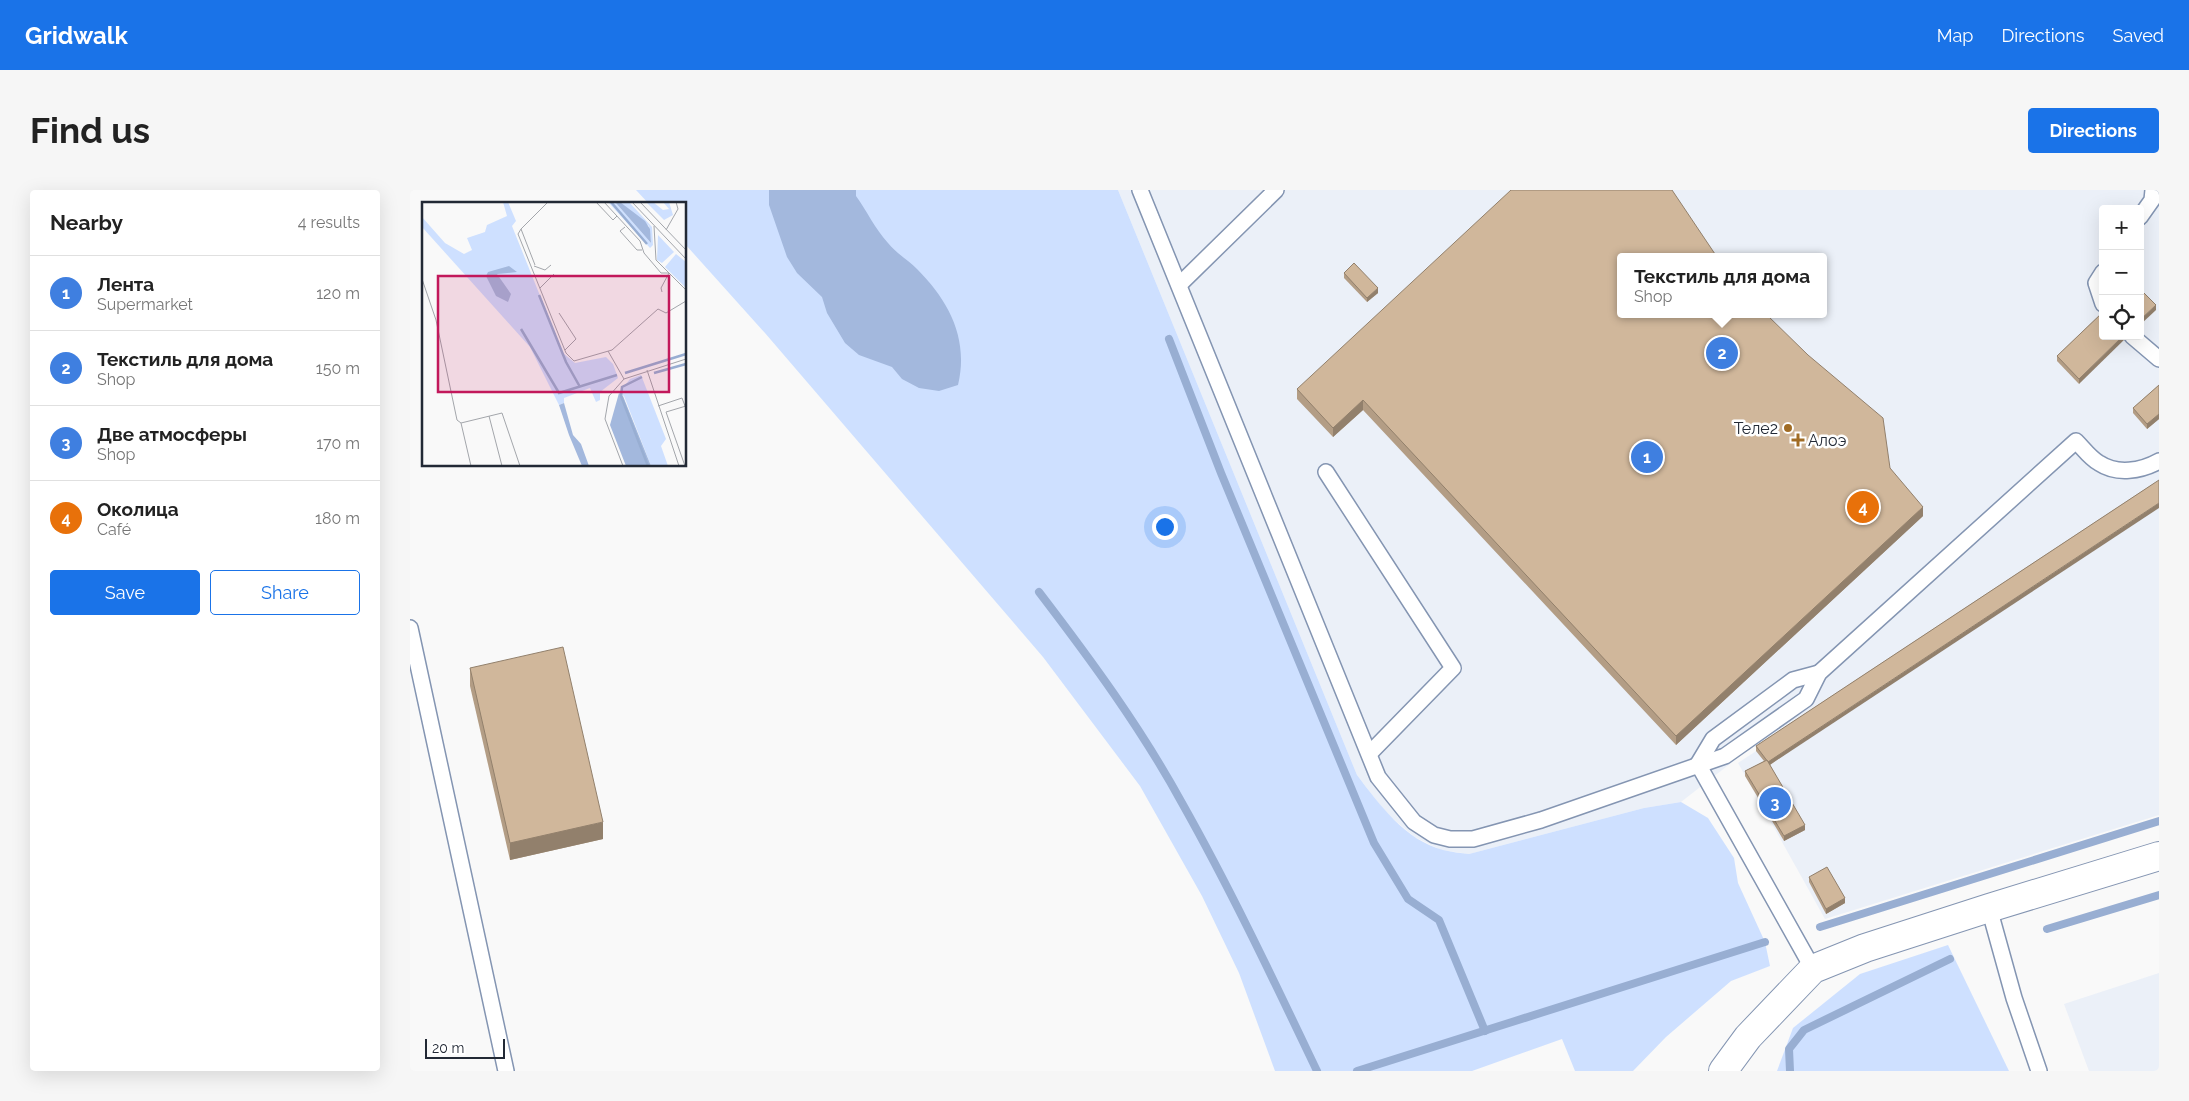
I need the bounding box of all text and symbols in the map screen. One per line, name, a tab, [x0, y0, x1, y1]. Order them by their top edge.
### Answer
text: Gridwalk	[25, 21, 128, 50]
text: Map	[1937, 25, 1973, 46]
text: Directions	[2001, 25, 2085, 46]
text: Saved	[2113, 25, 2164, 46]
button: Directions	[2028, 108, 2159, 153]
text: Find us	[30, 110, 150, 151]
inset map	[422, 202, 686, 466]
map controls	[2099, 205, 2144, 340]
button: +	[2099, 205, 2144, 250]
text: Nearby	[50, 210, 123, 235]
text: 4 results	[298, 213, 360, 232]
button: −	[2099, 250, 2144, 295]
popup	[1617, 253, 1827, 318]
text: Текстиль для дома	[1634, 265, 1810, 287]
text: Лента	[97, 273, 154, 295]
text: 1	[62, 284, 70, 303]
text: 120 m	[316, 284, 360, 303]
text: Shop	[1634, 287, 1672, 306]
text: Supermarket	[97, 295, 193, 314]
button: locate	[2099, 295, 2144, 340]
pin: 2	[1706, 334, 1738, 372]
text: Текстиль для дома	[97, 348, 273, 370]
text: 2	[61, 359, 71, 378]
text: 150 m	[316, 359, 360, 378]
text: Shop	[97, 370, 135, 389]
place label: Теле2	[1734, 419, 1778, 438]
marker: Теле2	[1782, 422, 1794, 434]
text: Две атмосферы	[97, 423, 247, 445]
place label: Алоэ	[1808, 431, 1846, 450]
text: 3	[62, 434, 70, 453]
text: 170 m	[316, 434, 360, 453]
marker: Алоэ	[1792, 434, 1804, 446]
pin: 1	[1631, 438, 1663, 476]
text: Shop	[97, 445, 135, 464]
pin: 4	[1847, 488, 1879, 526]
text: Околица	[97, 498, 179, 520]
text: 4	[61, 509, 71, 528]
text: 180 m	[315, 509, 360, 528]
your location	[1152, 514, 1178, 540]
text: Café	[97, 520, 131, 539]
button: Save	[50, 570, 200, 615]
button: Share	[210, 570, 360, 615]
pin: 3	[1759, 784, 1791, 822]
scale bar	[425, 1036, 505, 1059]
text: 20 m	[432, 1040, 464, 1056]

